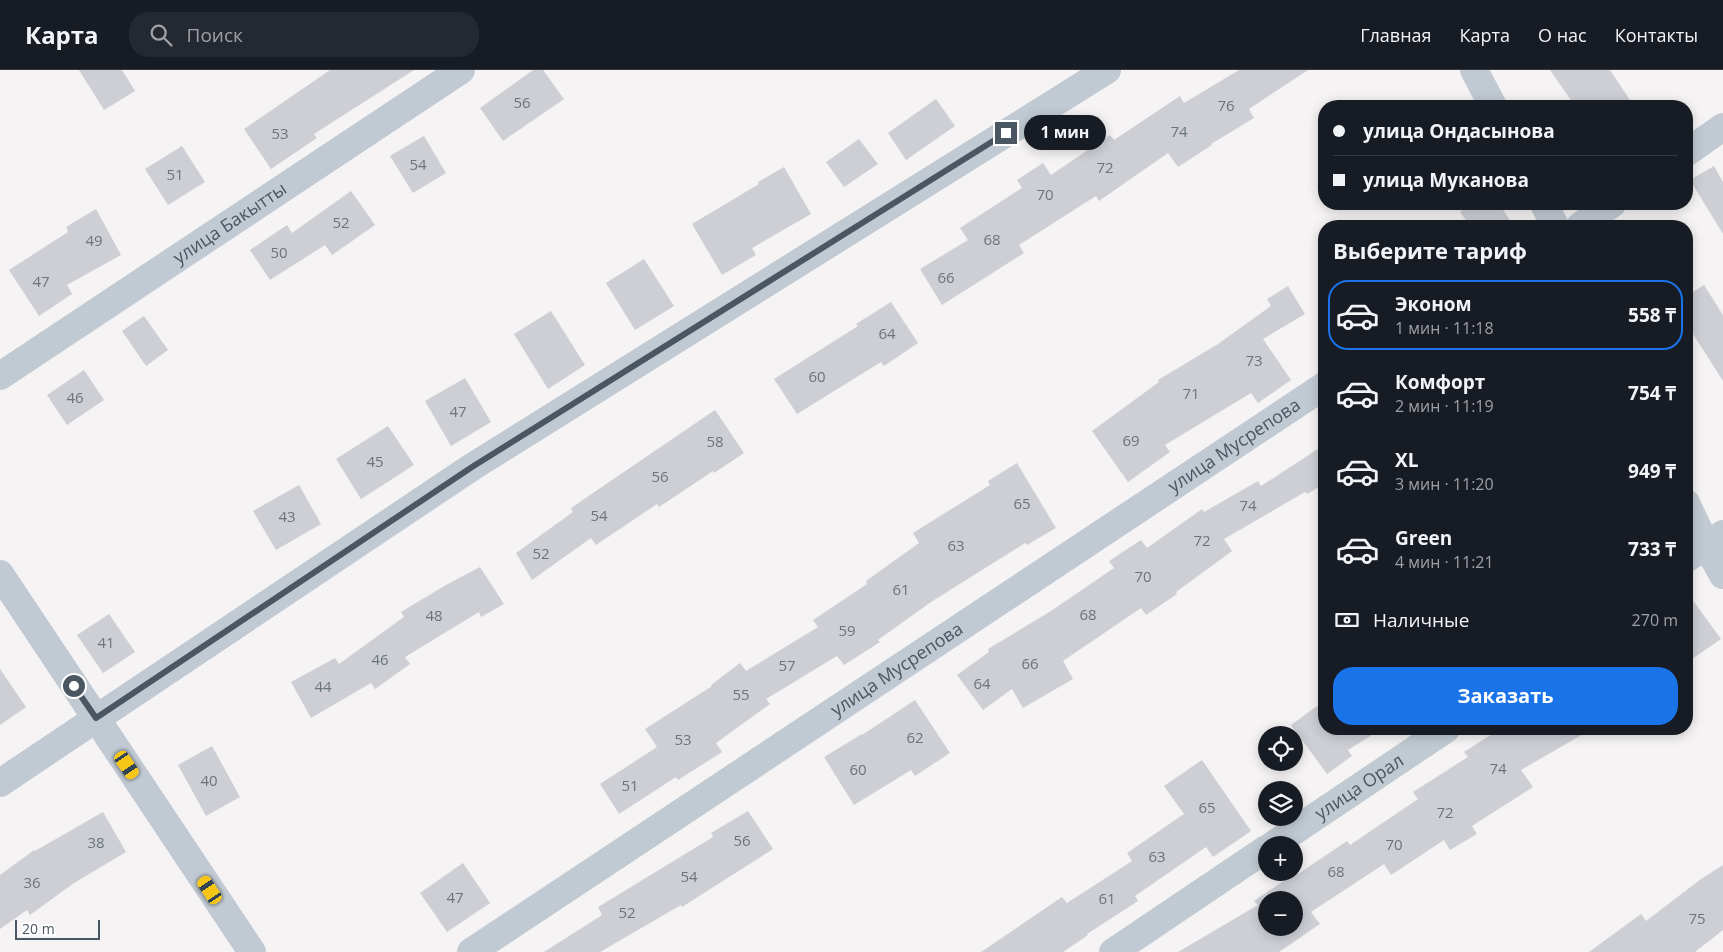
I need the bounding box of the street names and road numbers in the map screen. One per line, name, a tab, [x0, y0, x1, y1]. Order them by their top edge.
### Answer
street label: улица Бакытты	[168, 176, 291, 269]
street label: улица Мусрепова	[1163, 392, 1305, 497]
street label: улица Мусрепова	[825, 616, 967, 721]
street label: улица Орал	[1310, 748, 1408, 825]

